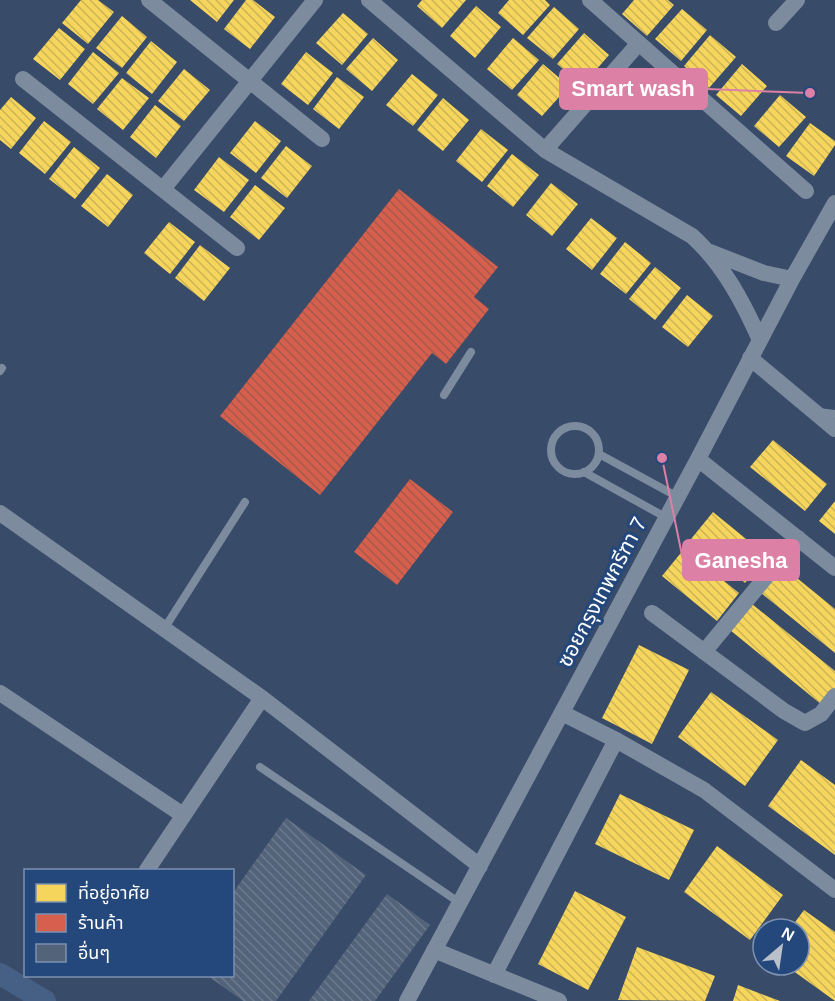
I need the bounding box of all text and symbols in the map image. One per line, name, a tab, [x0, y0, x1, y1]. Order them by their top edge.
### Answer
callout: Smart wash	[560, 69, 707, 109]
text: Smart wash	[571, 76, 695, 101]
street label: ซอยกรุงเทพกรีฑา 7	[552, 513, 652, 671]
callout: Ganesha	[683, 540, 799, 580]
text: Ganesha	[695, 548, 788, 573]
legend	[24, 869, 234, 977]
text: ที่อยู่อาศัย	[78, 880, 150, 905]
text: ร้านค้า	[78, 913, 124, 933]
north arrow	[751, 917, 811, 977]
text: N	[779, 924, 797, 945]
text: อื่นๆ	[78, 940, 110, 963]

